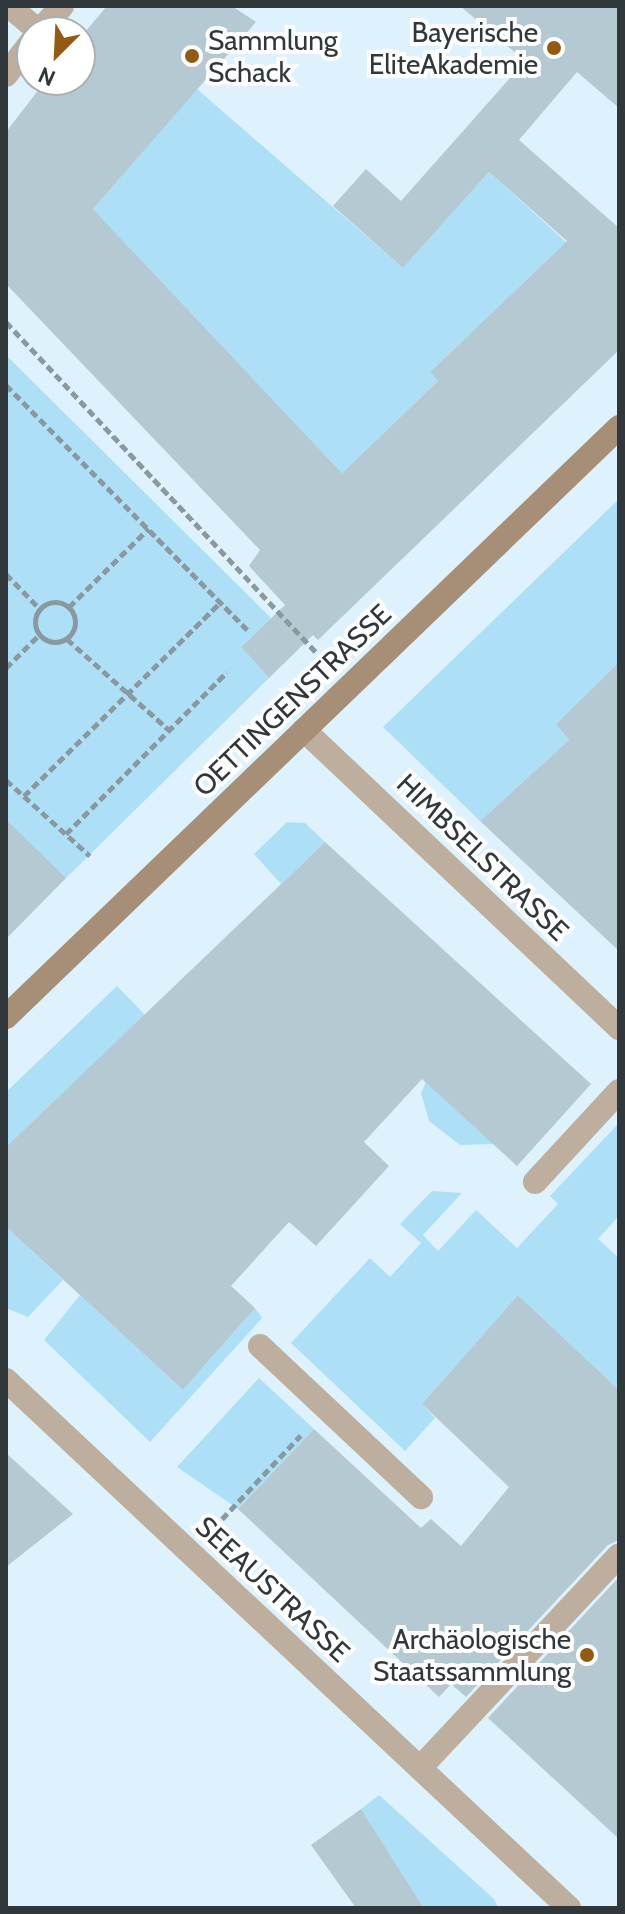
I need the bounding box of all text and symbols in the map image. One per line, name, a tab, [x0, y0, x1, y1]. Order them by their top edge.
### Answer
place label: Bayerische EliteAkademie	[369, 15, 538, 81]
north arrow	[16, 16, 96, 96]
place label: Sammlung Schack	[208, 23, 338, 89]
marker: Bayerische EliteAkademie	[545, 39, 563, 57]
marker: Sammlung Schack	[183, 47, 201, 65]
text: N	[34, 61, 59, 92]
street label: OETTINGENSTRASSE	[186, 597, 398, 803]
street label: HIMBSELSTRASSE	[390, 767, 576, 947]
street label: SEEAUSTRASSE	[189, 1509, 357, 1669]
place label: Archäologische Staatssammlung	[373, 1622, 571, 1688]
marker: Archäologische Staatssammlung	[578, 1646, 596, 1664]

